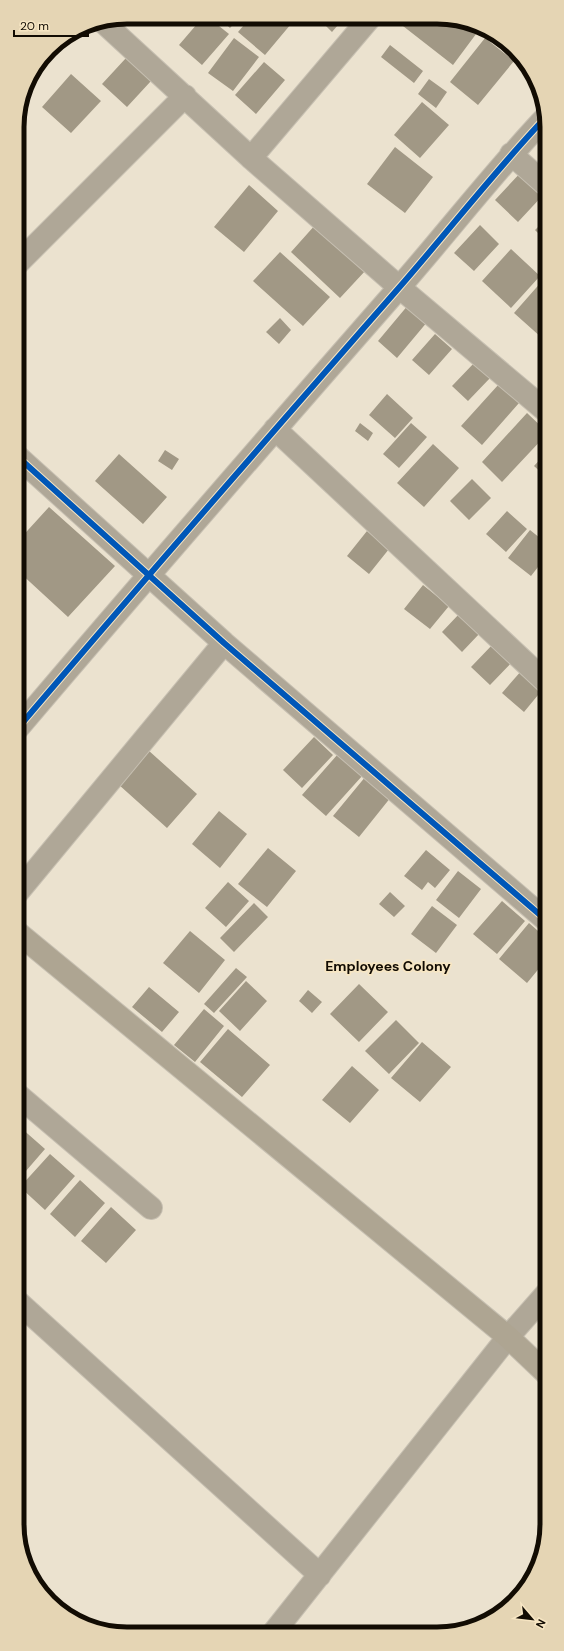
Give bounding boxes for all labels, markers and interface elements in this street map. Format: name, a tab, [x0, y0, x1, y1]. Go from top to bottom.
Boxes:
scale bar	[14, 12, 88, 38]
text: 20 m	[20, 18, 49, 34]
district label: Employees Colony	[325, 957, 451, 975]
north arrow	[512, 1599, 552, 1639]
text: N	[533, 1617, 549, 1631]

